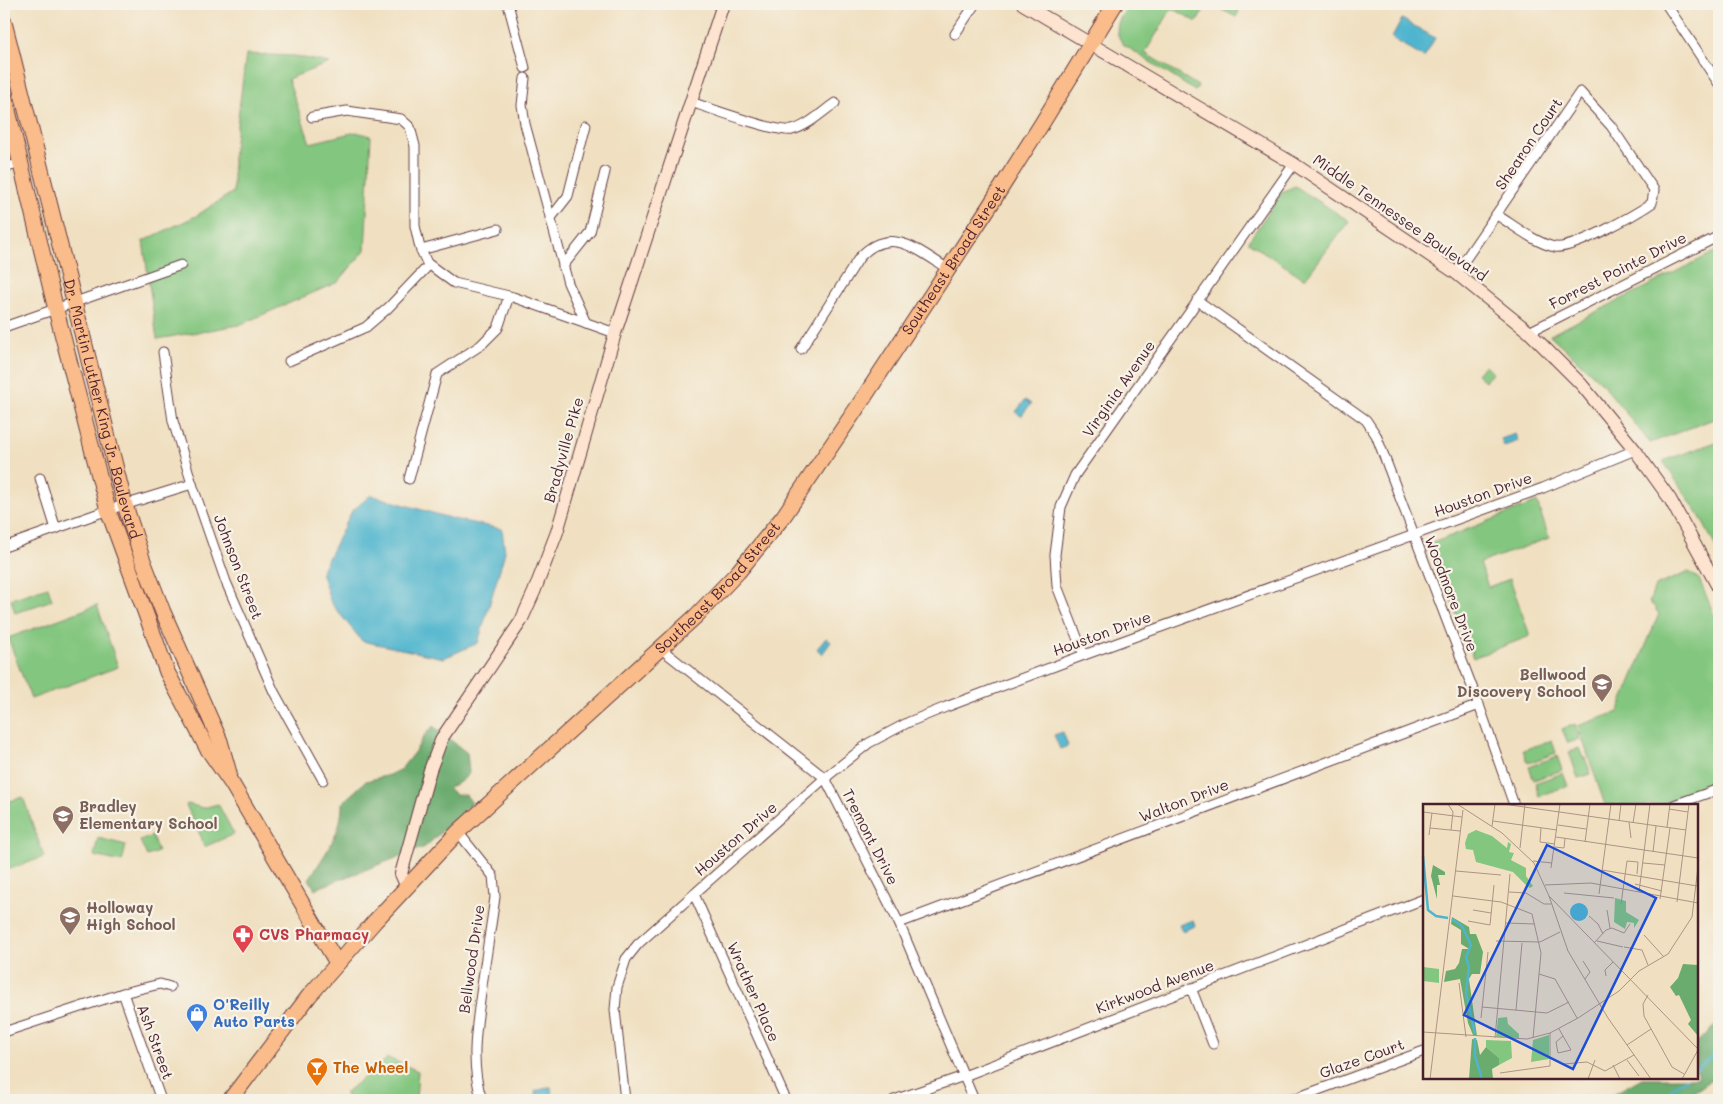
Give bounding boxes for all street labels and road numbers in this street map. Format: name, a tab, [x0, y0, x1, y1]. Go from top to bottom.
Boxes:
street label: Shearon Court	[1490, 93, 1566, 193]
street label: Middle Tennessee Boulevard	[1309, 149, 1492, 285]
street label: Southeast Broad Street	[897, 181, 1009, 338]
street label: Forrest Pointe Drive	[1545, 227, 1690, 313]
street label: Dr. Martin Luther King Jr. Boulevard	[60, 277, 146, 541]
street label: Virginia Avenue	[1077, 336, 1159, 441]
street label: Bradyville Pike	[538, 395, 588, 505]
street label: Houston Drive	[1431, 467, 1535, 521]
street label: Johnson Street	[210, 511, 268, 622]
street label: Southeast Broad Street	[650, 517, 784, 658]
street label: Woodmore Drive	[1421, 533, 1483, 654]
street label: Houston Drive	[1050, 606, 1154, 660]
street label: Walton Drive	[1136, 774, 1231, 826]
street label: Tremont Drive	[838, 785, 904, 888]
street label: Houston Drive	[690, 797, 781, 880]
street label: Bellwood Drive	[453, 903, 489, 1014]
street label: Wrather Place	[723, 939, 785, 1045]
street label: Kirkwood Avenue	[1093, 954, 1217, 1018]
street label: Ash Street	[133, 1001, 179, 1082]
street label: Glaze Court	[1317, 1034, 1407, 1083]

